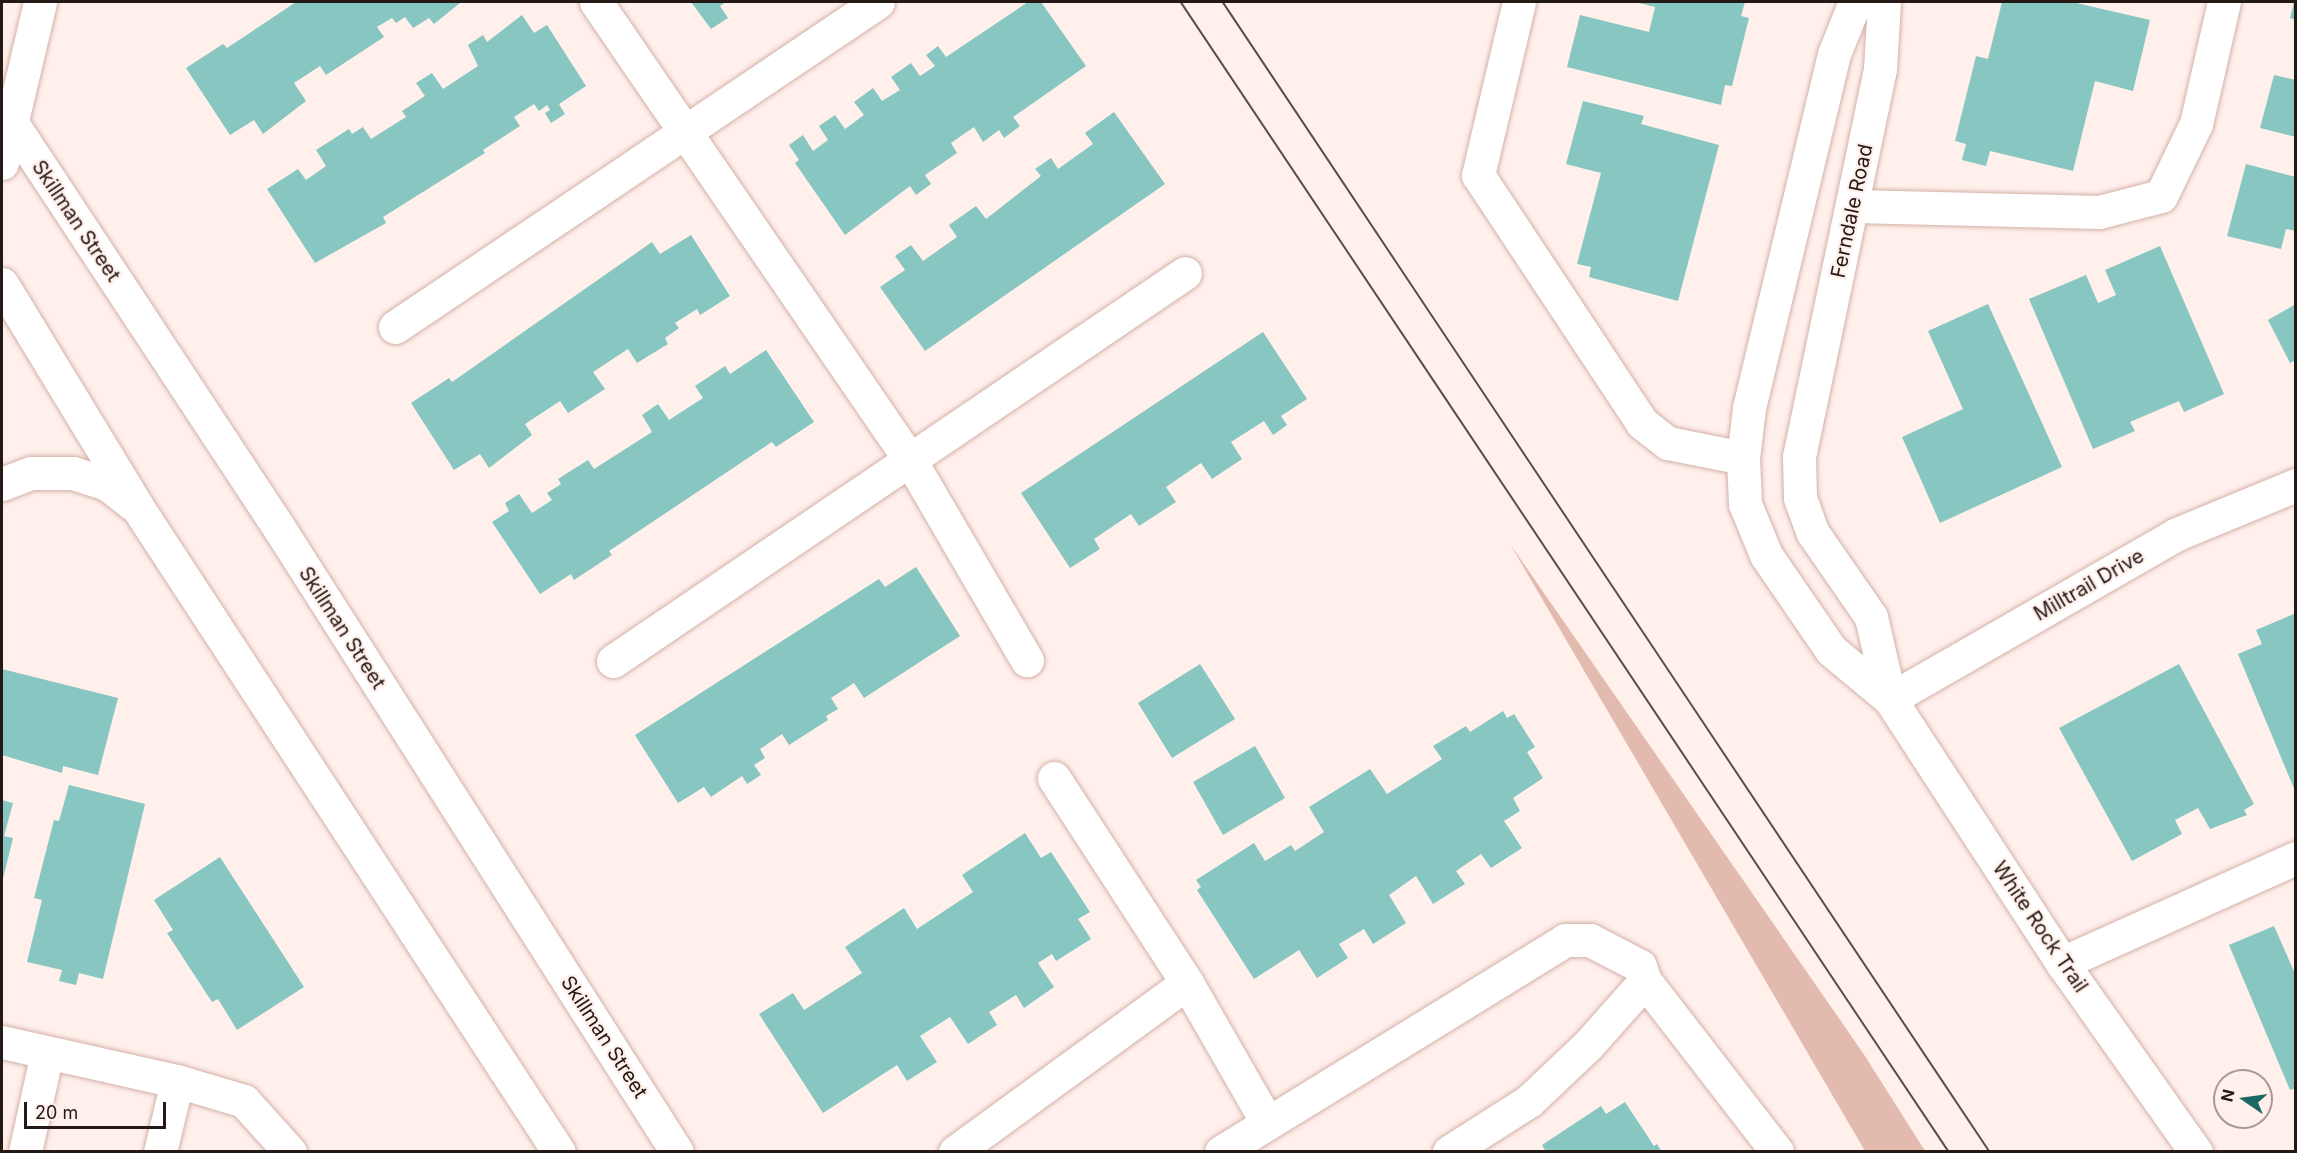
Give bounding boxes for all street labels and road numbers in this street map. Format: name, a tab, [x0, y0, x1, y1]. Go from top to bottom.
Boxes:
street label: Ferndale Road	[1826, 142, 1878, 280]
street label: Skillman Street	[27, 156, 125, 286]
street label: Milltrail Drive	[2030, 544, 2148, 626]
street label: Skillman Street	[294, 562, 390, 694]
street label: White Rock Trail	[1987, 857, 2093, 997]
street label: Skillman Street	[556, 971, 652, 1103]

